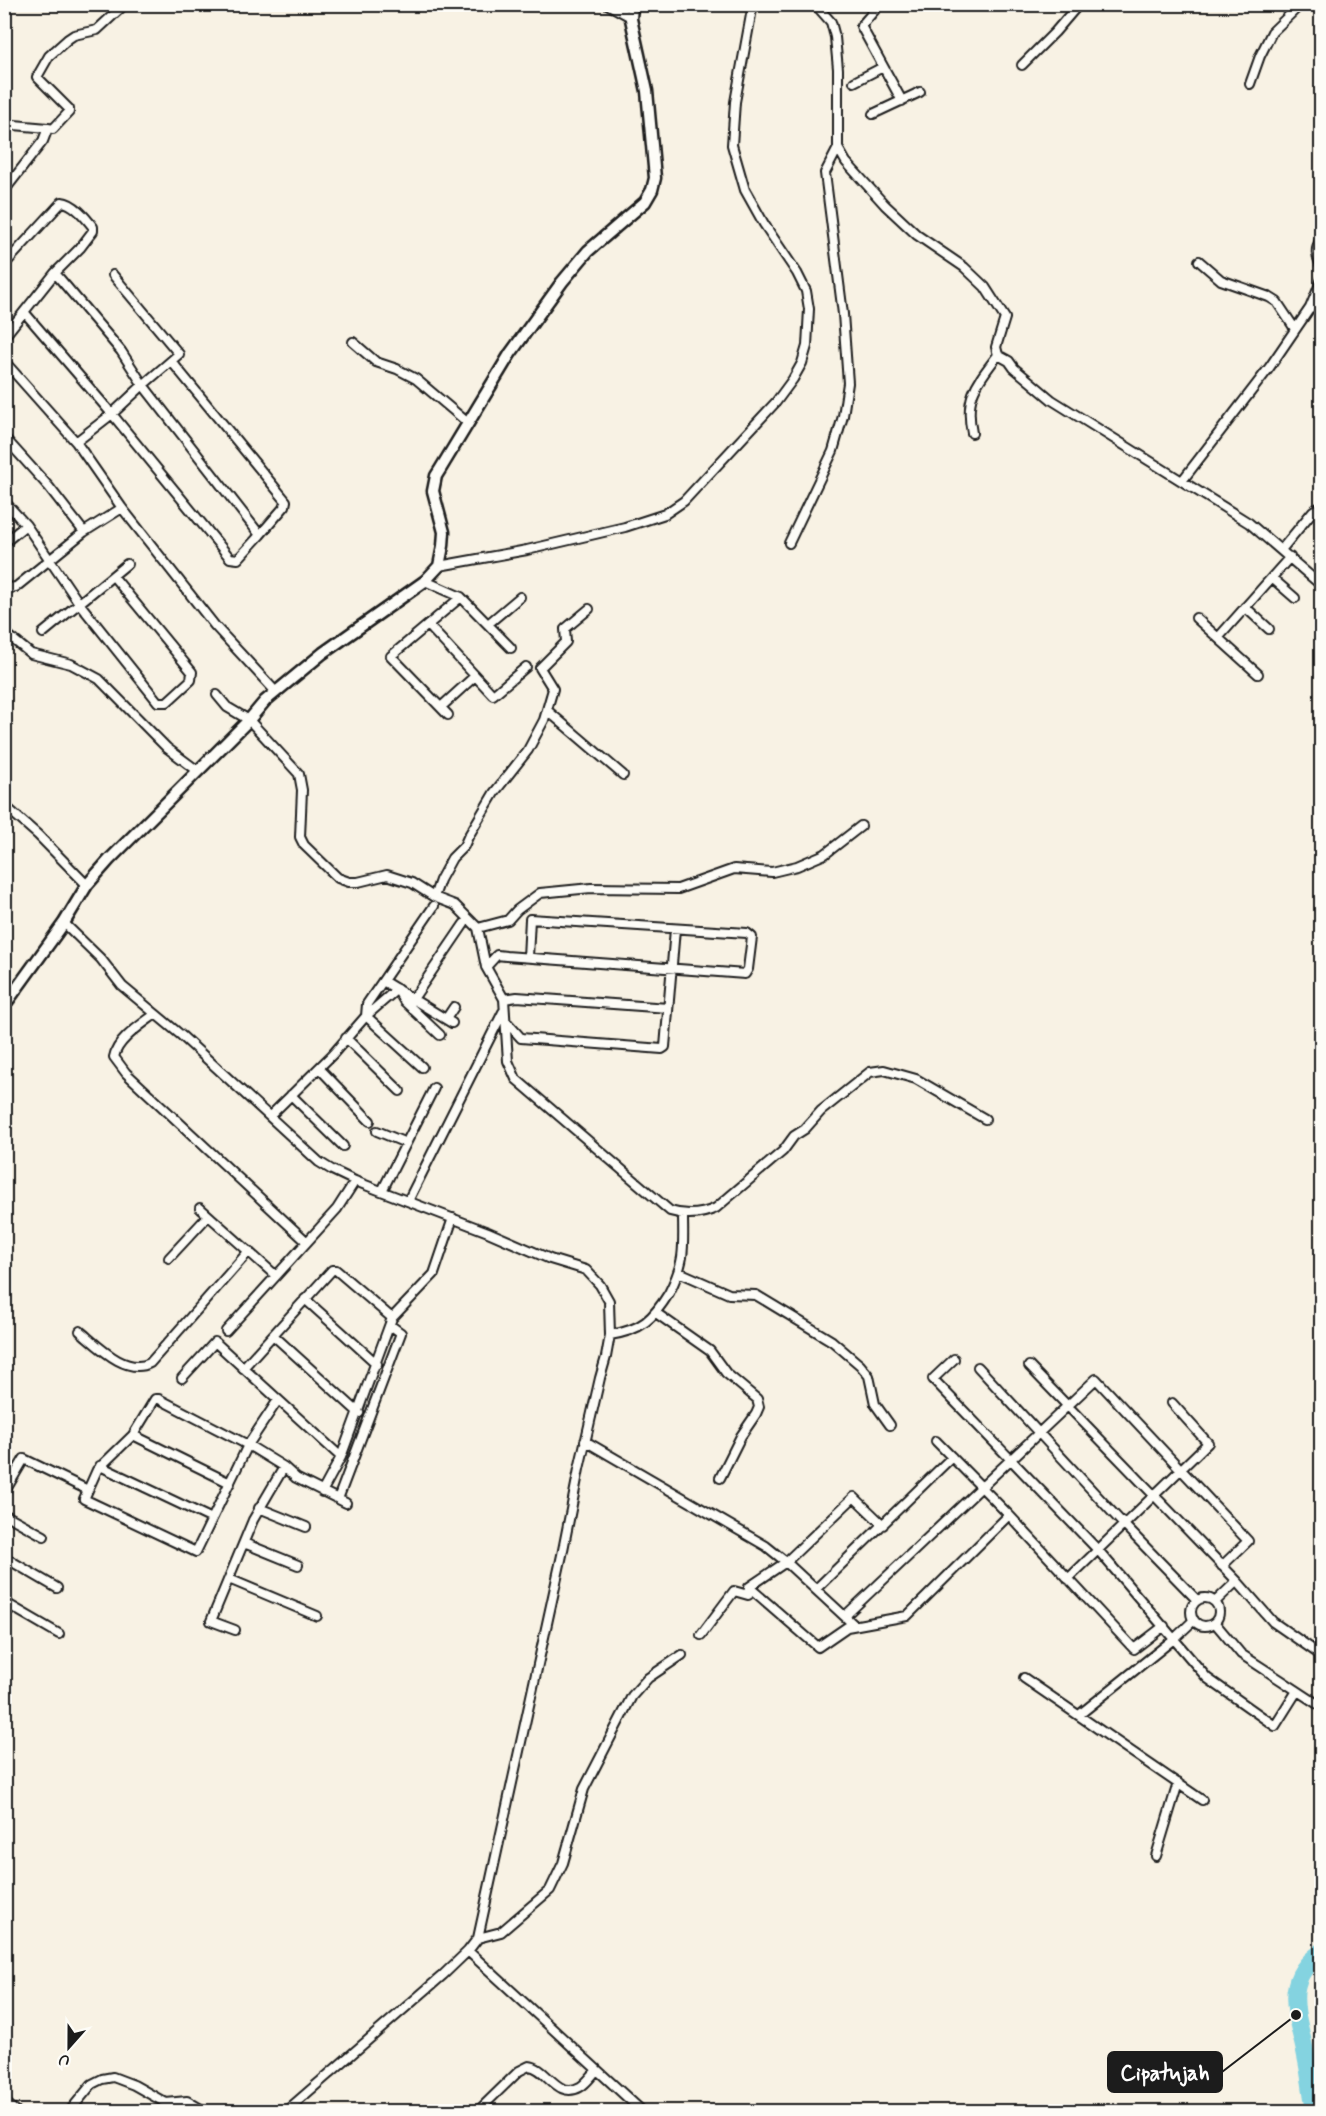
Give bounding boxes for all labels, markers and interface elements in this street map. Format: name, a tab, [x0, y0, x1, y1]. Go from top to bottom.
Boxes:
north arrow	[39, 2017, 99, 2077]
text: U	[56, 2048, 73, 2071]
callout: Cipatujah	[1108, 2052, 1222, 2092]
text: Cipatujah	[1120, 2060, 1210, 2088]

